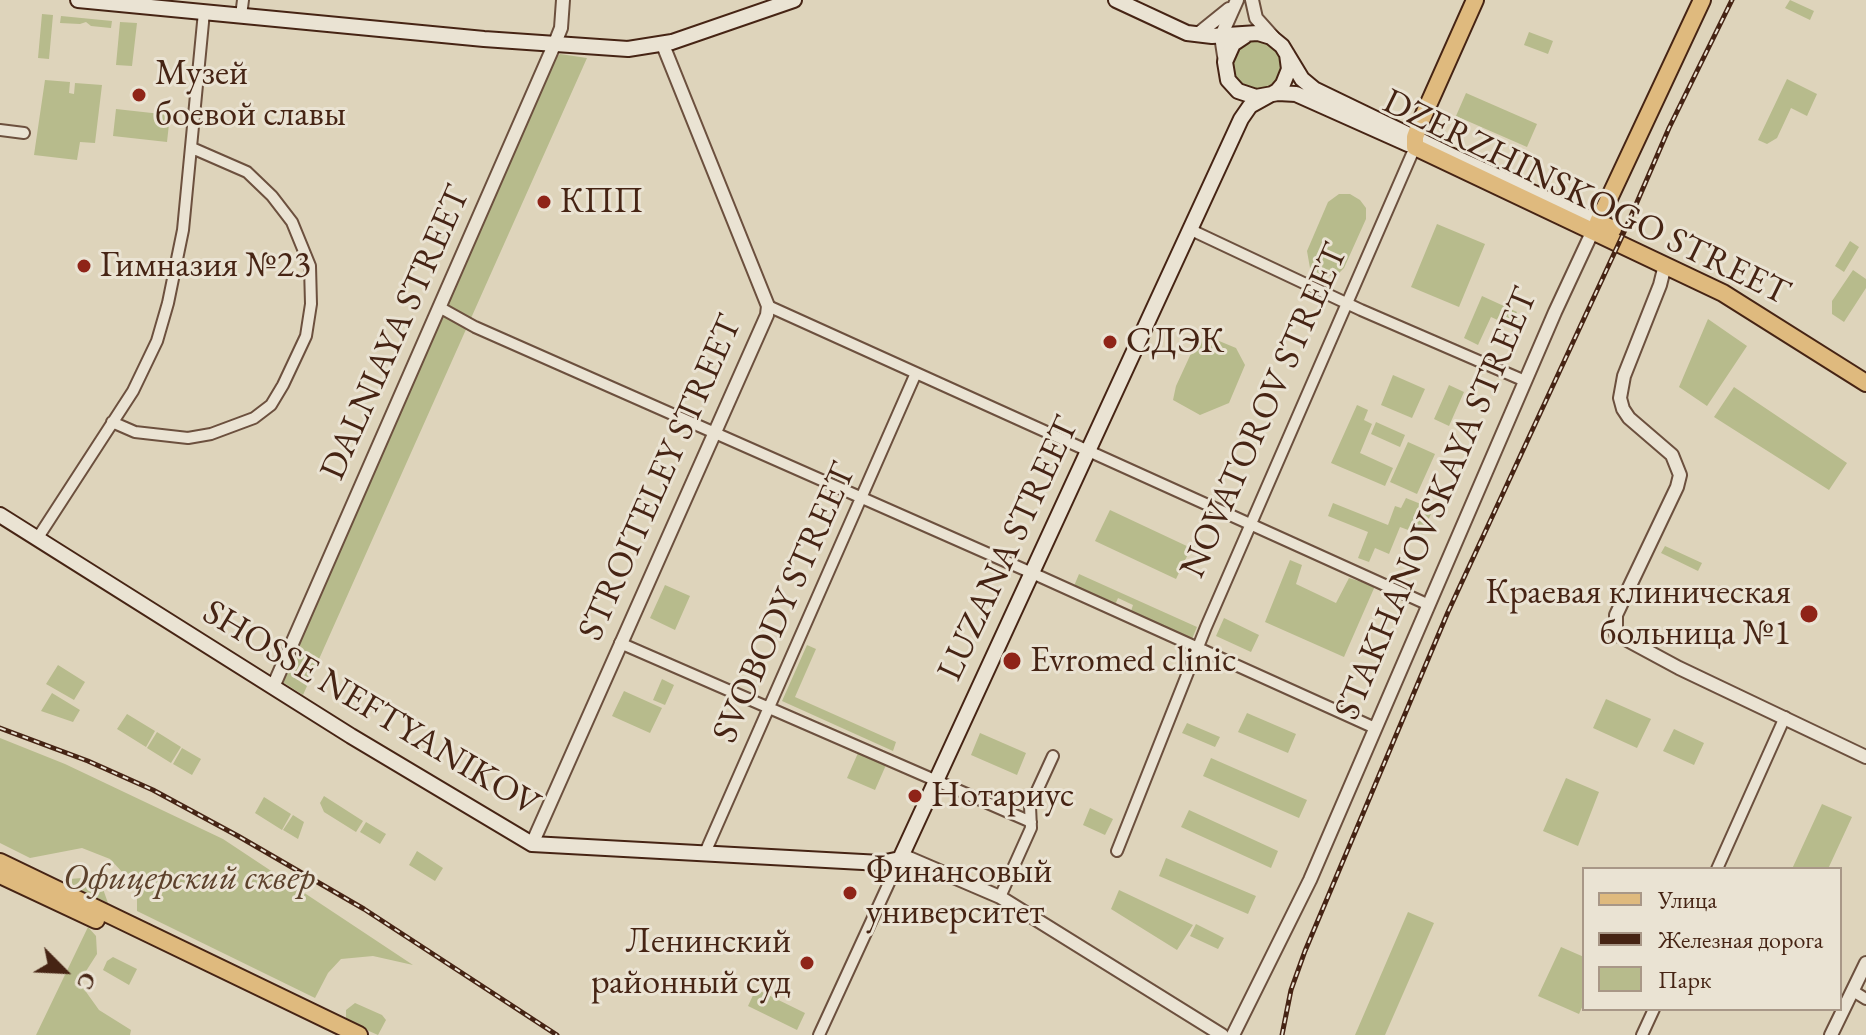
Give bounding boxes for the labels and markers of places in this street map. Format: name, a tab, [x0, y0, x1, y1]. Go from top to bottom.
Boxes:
place label: Музей боевой славы	[155, 52, 346, 137]
marker: Музей боевой славы	[130, 86, 148, 104]
place label: КПП	[560, 180, 643, 224]
marker: КПП	[535, 193, 553, 211]
place label: Гимназия №23	[100, 244, 311, 288]
marker: Гимназия №23	[75, 257, 93, 275]
place label: СДЭК	[1126, 320, 1224, 364]
marker: СДЭК	[1101, 333, 1119, 351]
place label: Краевая клиническая больница №1	[1486, 571, 1791, 656]
marker: Краевая клиническая больница №1	[1798, 603, 1820, 625]
place label: Evromed clinic	[1030, 639, 1237, 683]
marker: Evromed clinic	[1001, 650, 1023, 672]
place label: Нотариус	[931, 774, 1074, 818]
marker: Нотариус	[906, 787, 924, 805]
place label: Финансовый университет	[866, 850, 1052, 935]
marker: Финансовый университет	[841, 884, 859, 902]
place label: Ленинский районный суд	[591, 920, 791, 1005]
marker: Ленинский районный суд	[798, 954, 816, 972]

